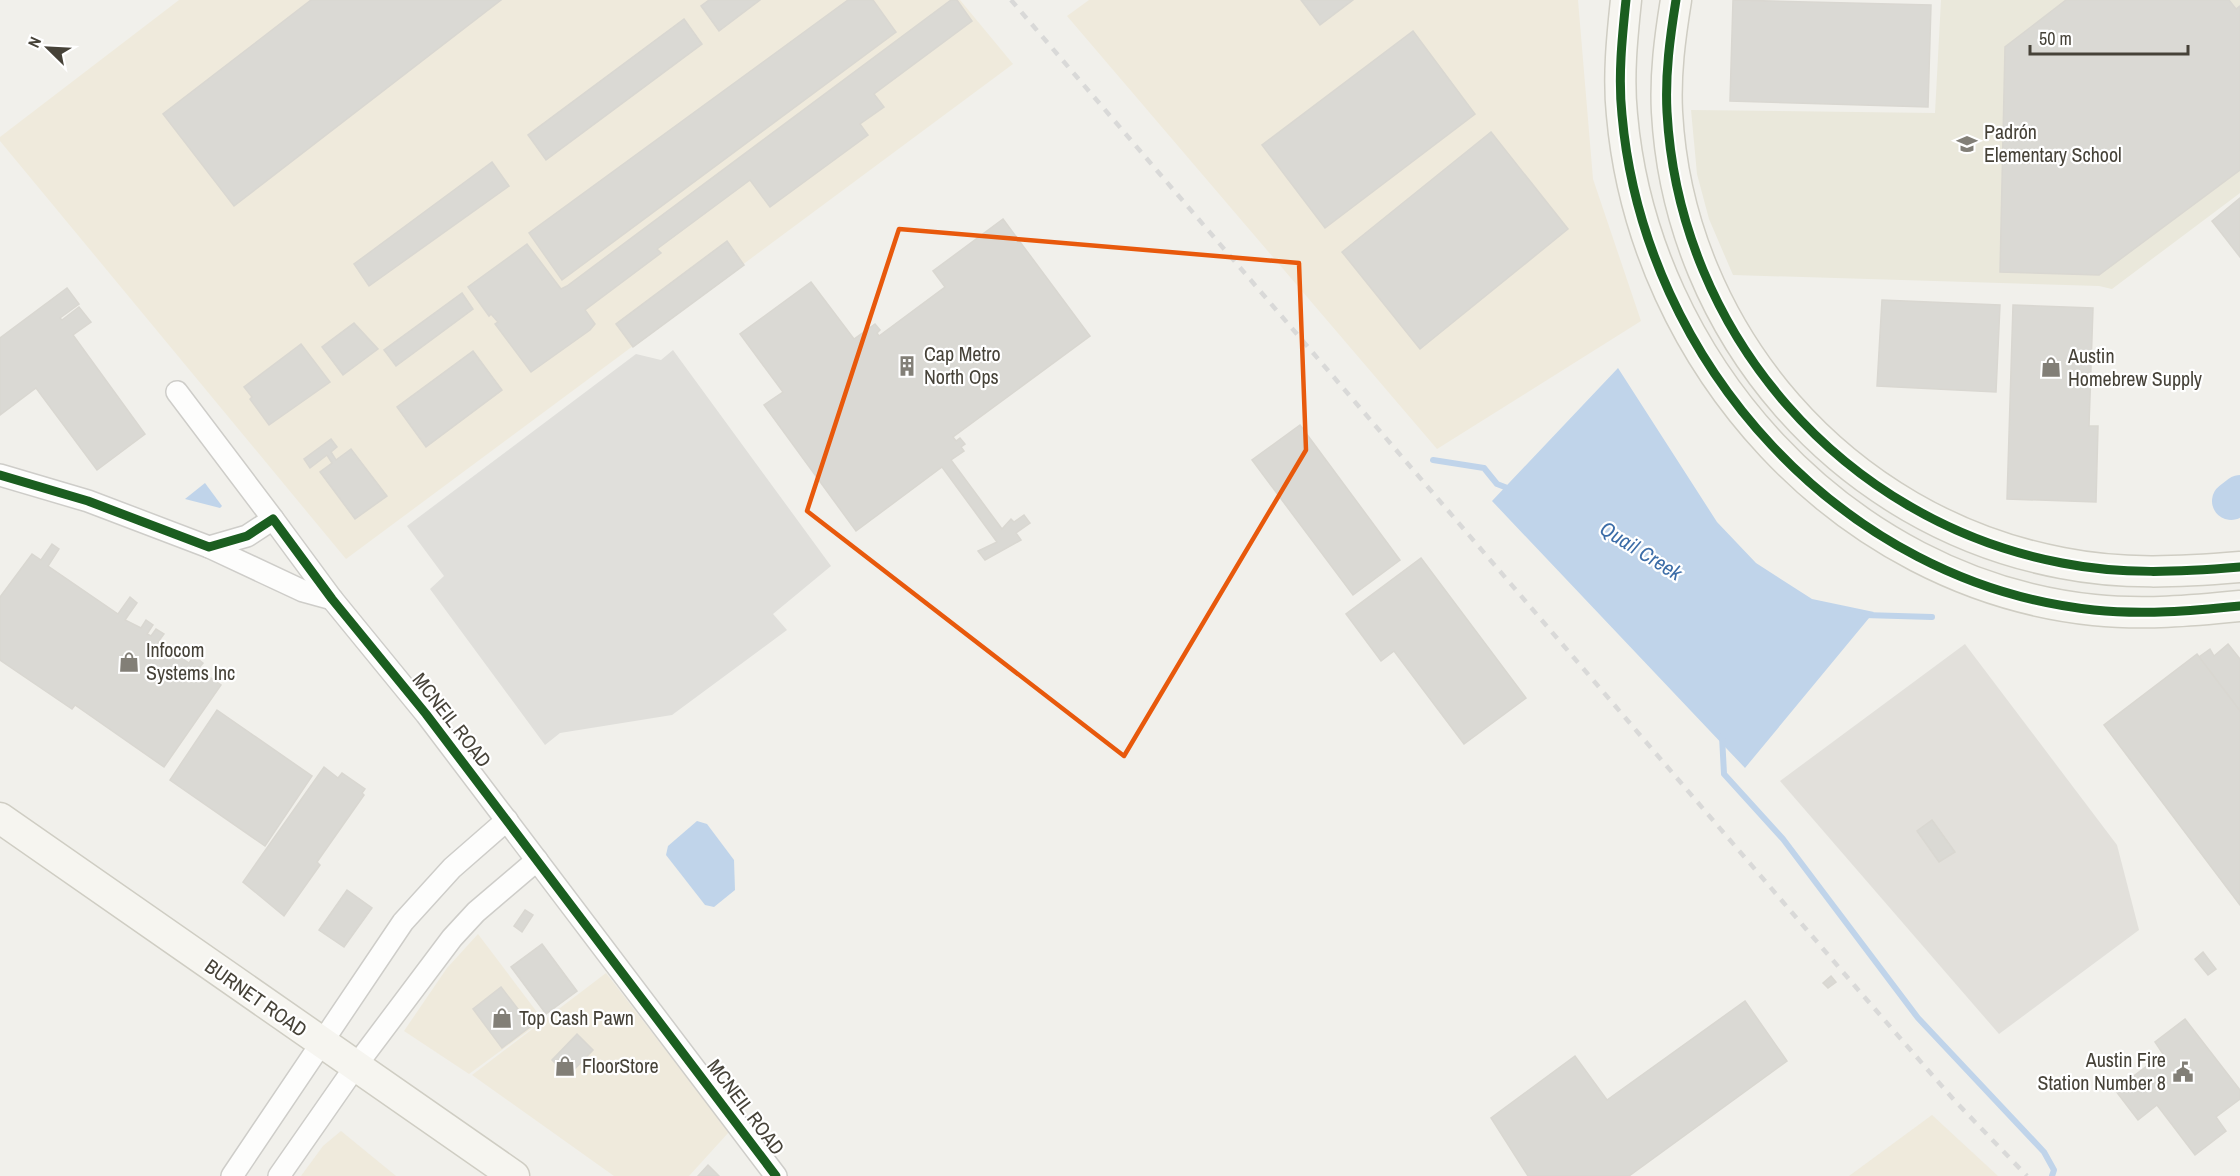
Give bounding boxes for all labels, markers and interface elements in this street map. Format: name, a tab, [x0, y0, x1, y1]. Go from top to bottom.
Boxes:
north arrow	[18, 18, 78, 78]
scale bar	[2030, 18, 2188, 56]
text: 50 m	[2039, 26, 2072, 51]
text: N	[22, 33, 46, 51]
place label: Padrón Elementary School	[1984, 118, 2122, 168]
school or university icon: Padrón Elementary School	[1955, 132, 1979, 156]
place label: Cap Metro North Ops	[924, 340, 1001, 390]
place label: Austin Homebrew Supply	[2067, 342, 2203, 392]
building icon: Cap Metro North Ops	[895, 354, 919, 378]
shop icon: Austin Homebrew Supply	[2039, 355, 2063, 379]
water label: Quail Creek	[1595, 514, 1689, 588]
place label: Infocom Systems Inc	[146, 636, 235, 686]
shop icon: Infocom Systems Inc	[117, 650, 141, 674]
street label: MCNEIL ROAD	[407, 667, 498, 773]
street label: BURNET ROAD	[200, 952, 313, 1043]
place label: Top Cash Pawn	[519, 1004, 634, 1031]
shop icon: Top Cash Pawn	[490, 1006, 514, 1030]
place label: Austin Fire Station Number 8	[2037, 1046, 2166, 1096]
place label: FloorStore	[582, 1052, 659, 1079]
street label: MCNEIL ROAD	[702, 1053, 791, 1160]
shop icon: FloorStore	[553, 1054, 577, 1078]
public building icon: Austin Fire Station Number 8	[2171, 1060, 2195, 1084]

